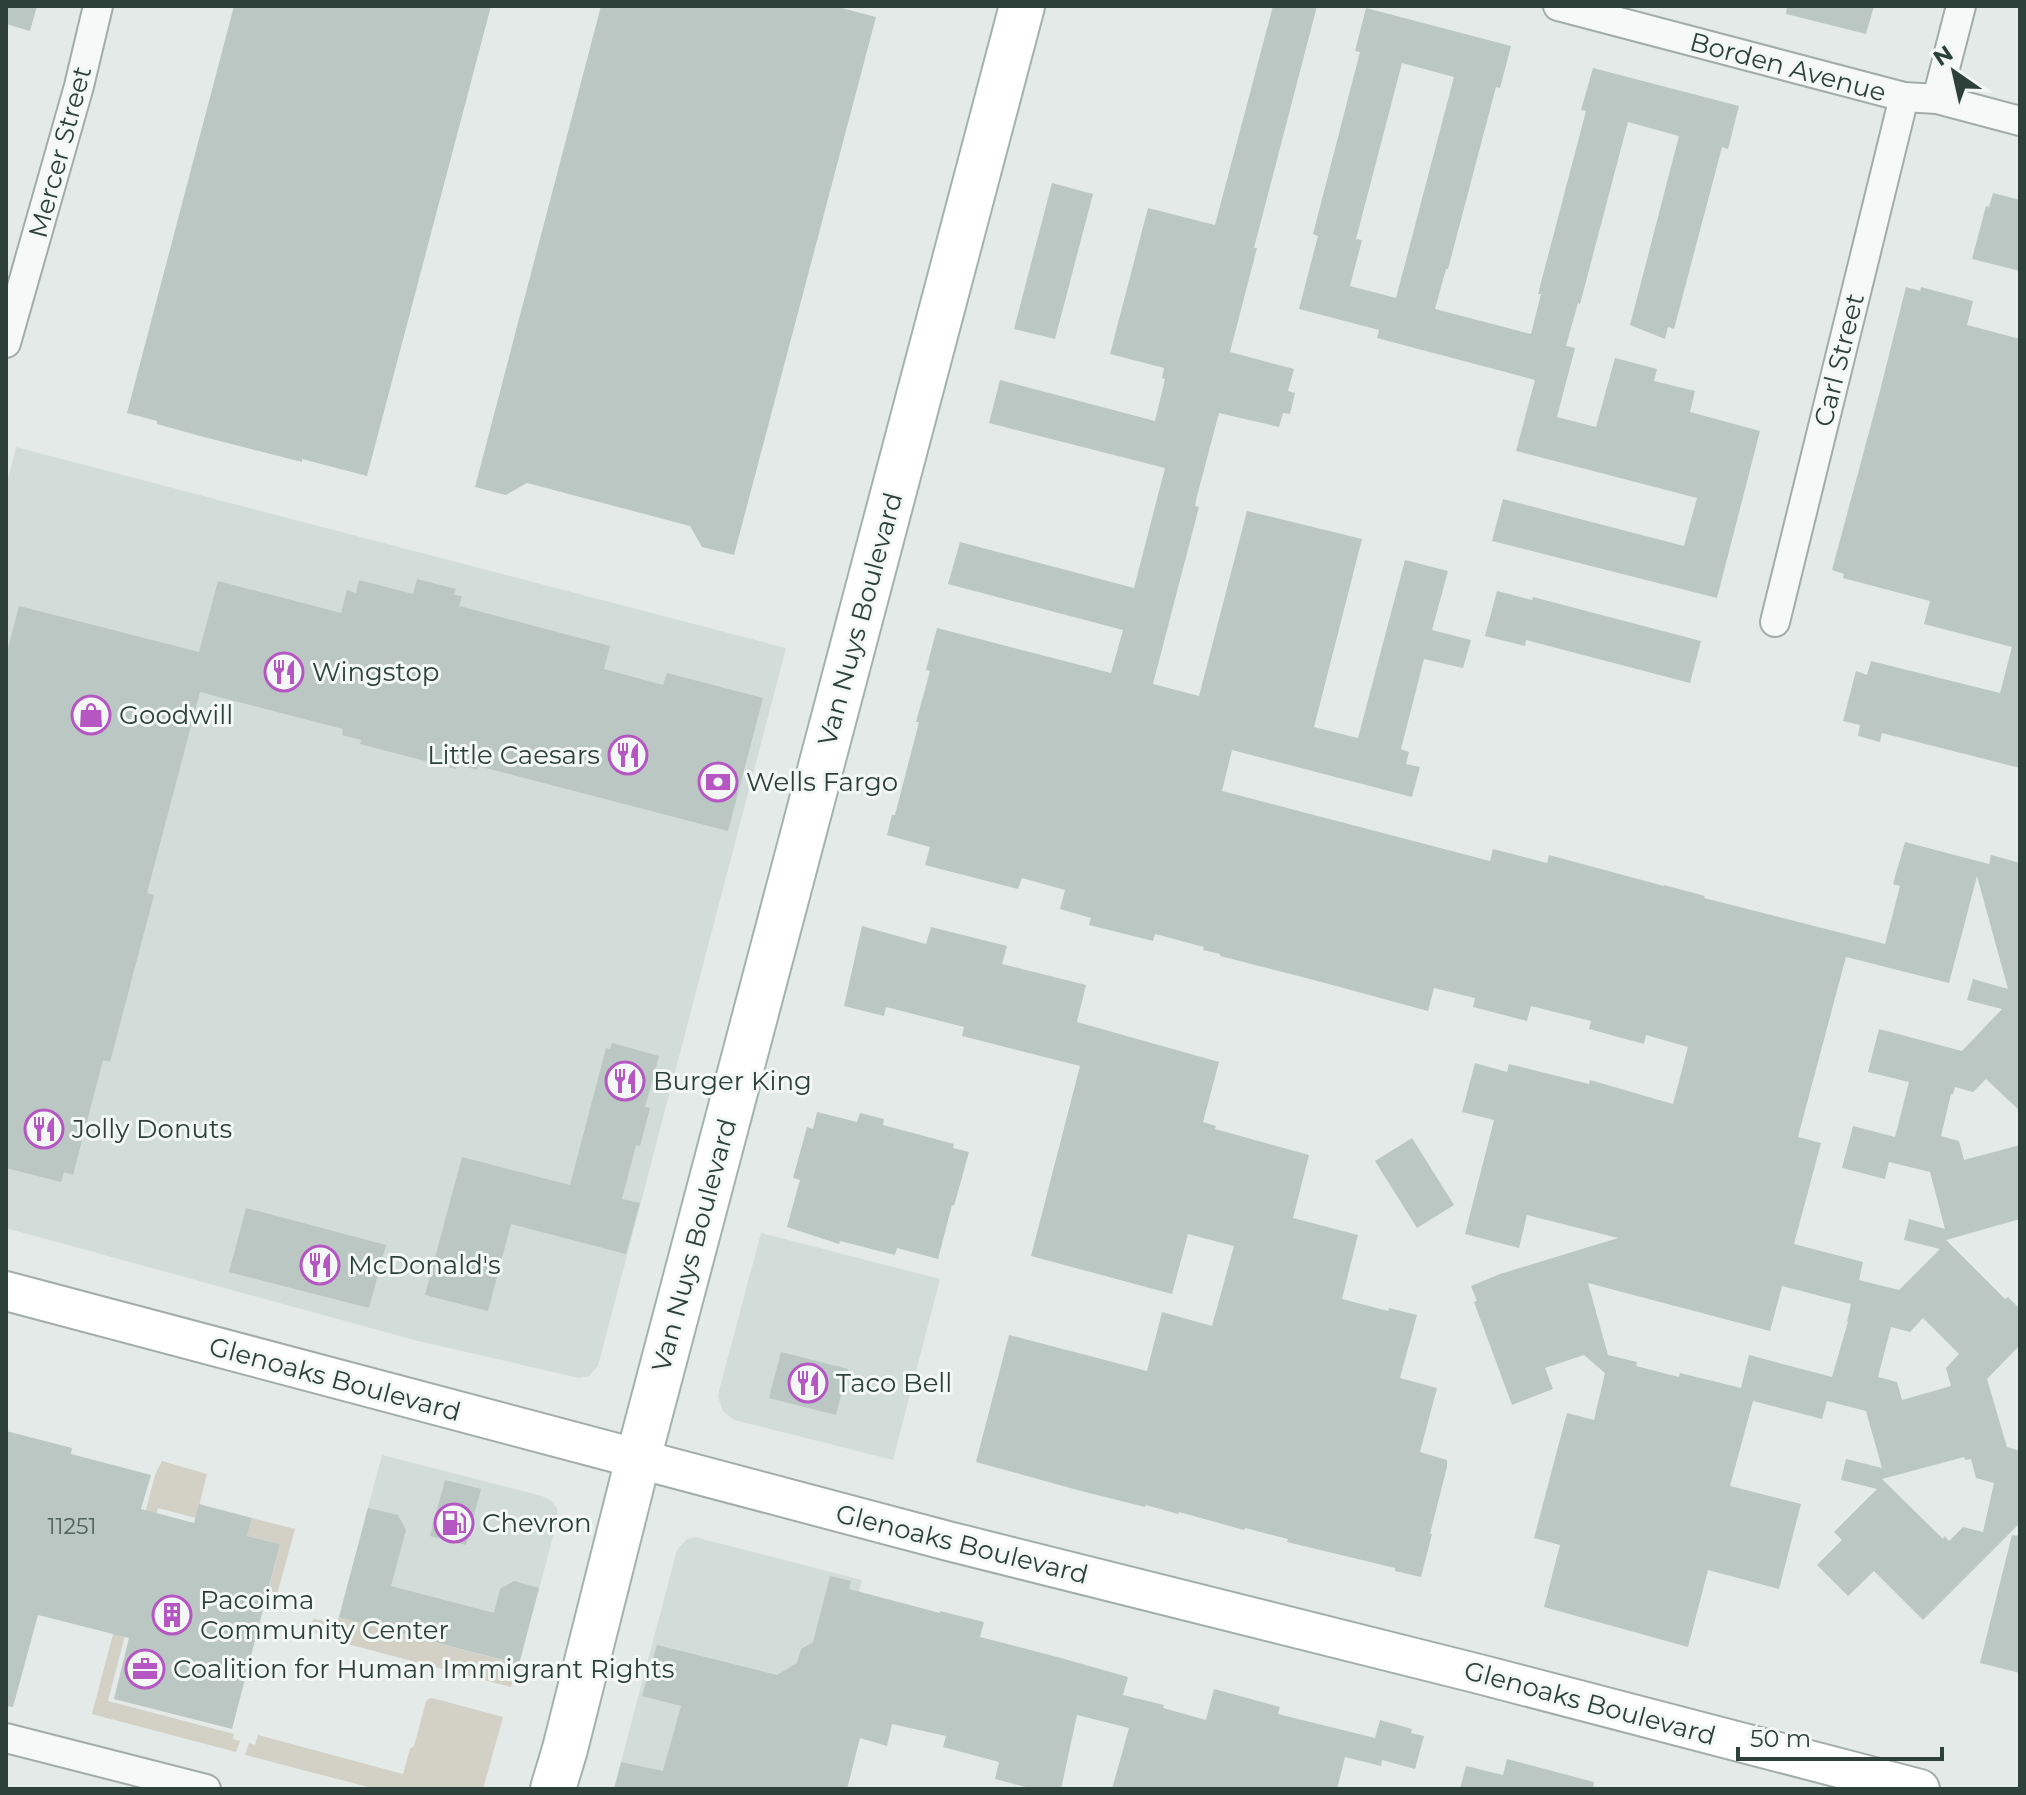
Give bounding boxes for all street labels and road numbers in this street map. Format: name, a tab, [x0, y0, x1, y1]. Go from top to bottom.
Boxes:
street label: Borden Avenue	[1686, 25, 1890, 109]
street label: Mercer Street	[22, 63, 98, 241]
street label: Carl Street	[1807, 290, 1871, 430]
street label: Van Nuys Boulevard	[811, 489, 909, 749]
street label: Van Nuys Boulevard	[645, 1115, 743, 1375]
street label: Glenoaks Boulevard	[206, 1330, 464, 1428]
street label: Glenoaks Boulevard	[832, 1497, 1092, 1591]
street label: Glenoaks Boulevard	[1461, 1654, 1719, 1752]

